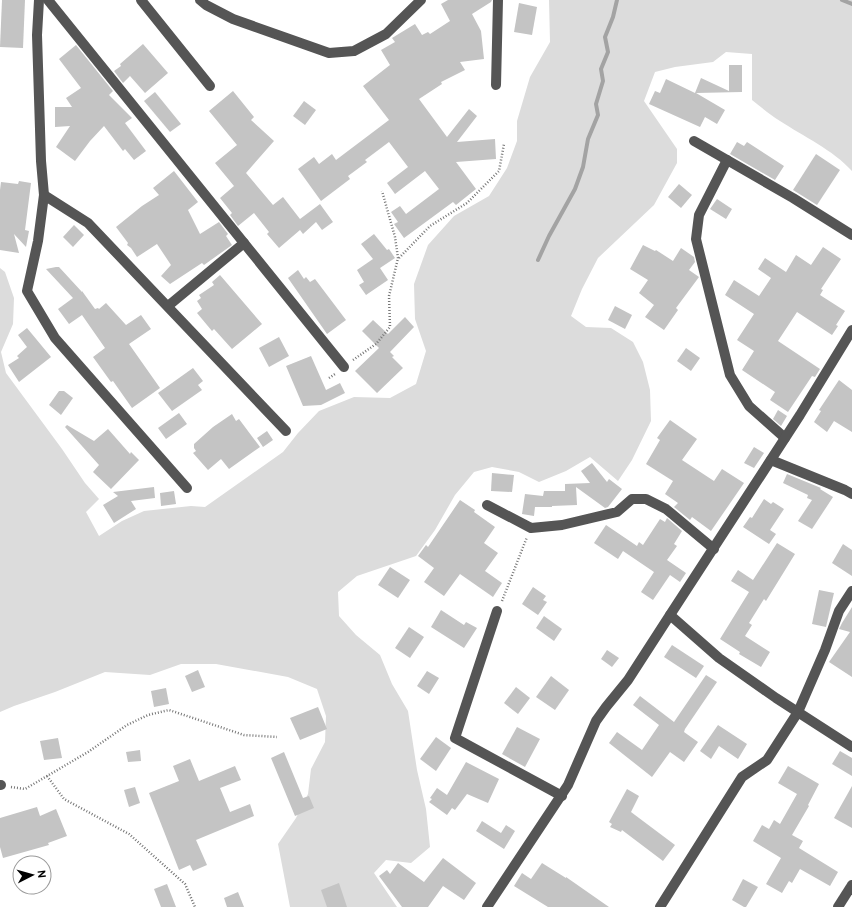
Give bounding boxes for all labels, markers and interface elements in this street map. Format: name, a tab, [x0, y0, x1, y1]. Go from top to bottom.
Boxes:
north arrow	[12, 855, 52, 895]
text: N	[34, 869, 48, 879]

